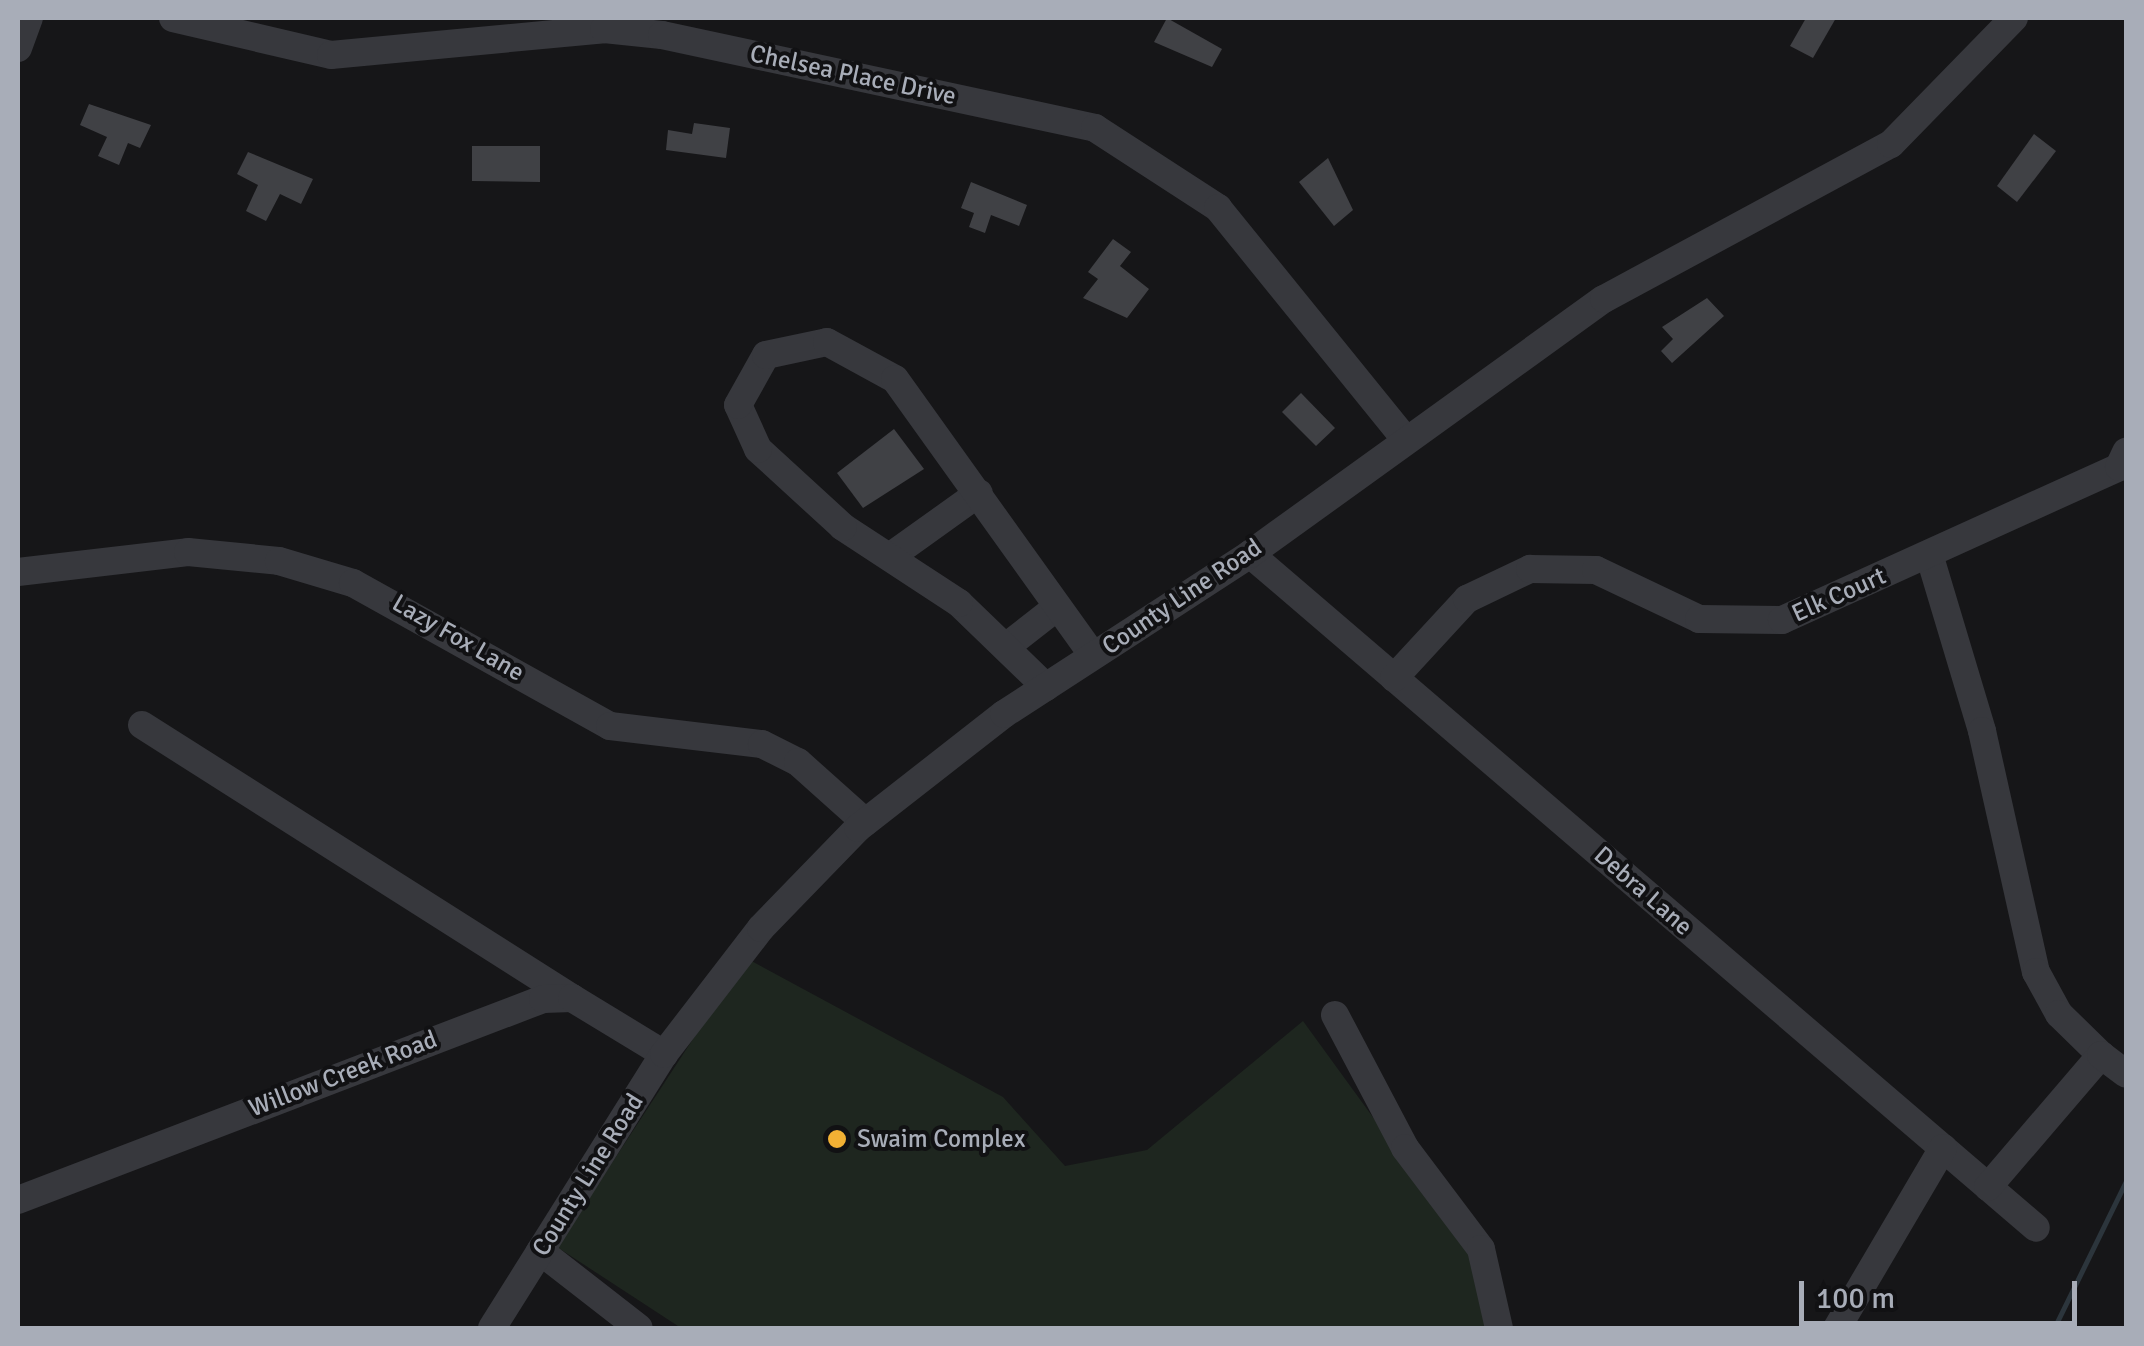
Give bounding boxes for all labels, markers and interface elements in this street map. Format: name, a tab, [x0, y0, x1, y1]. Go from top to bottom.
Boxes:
street label: Chelsea Place Drive	[747, 39, 959, 111]
street label: County Line Road	[1097, 533, 1267, 661]
street label: Elk Court	[1787, 561, 1891, 629]
street label: Lazy Fox Lane	[387, 588, 529, 688]
street label: Debra Lane	[1588, 840, 1698, 942]
street label: Willow Creek Road	[245, 1024, 441, 1124]
street label: County Line Road	[526, 1088, 650, 1262]
place label: Swaim Complex	[857, 1124, 1025, 1154]
marker: Swaim Complex	[826, 1128, 848, 1150]
scale bar	[1804, 1261, 2082, 1323]
text: 100 m	[1816, 1280, 1895, 1317]

